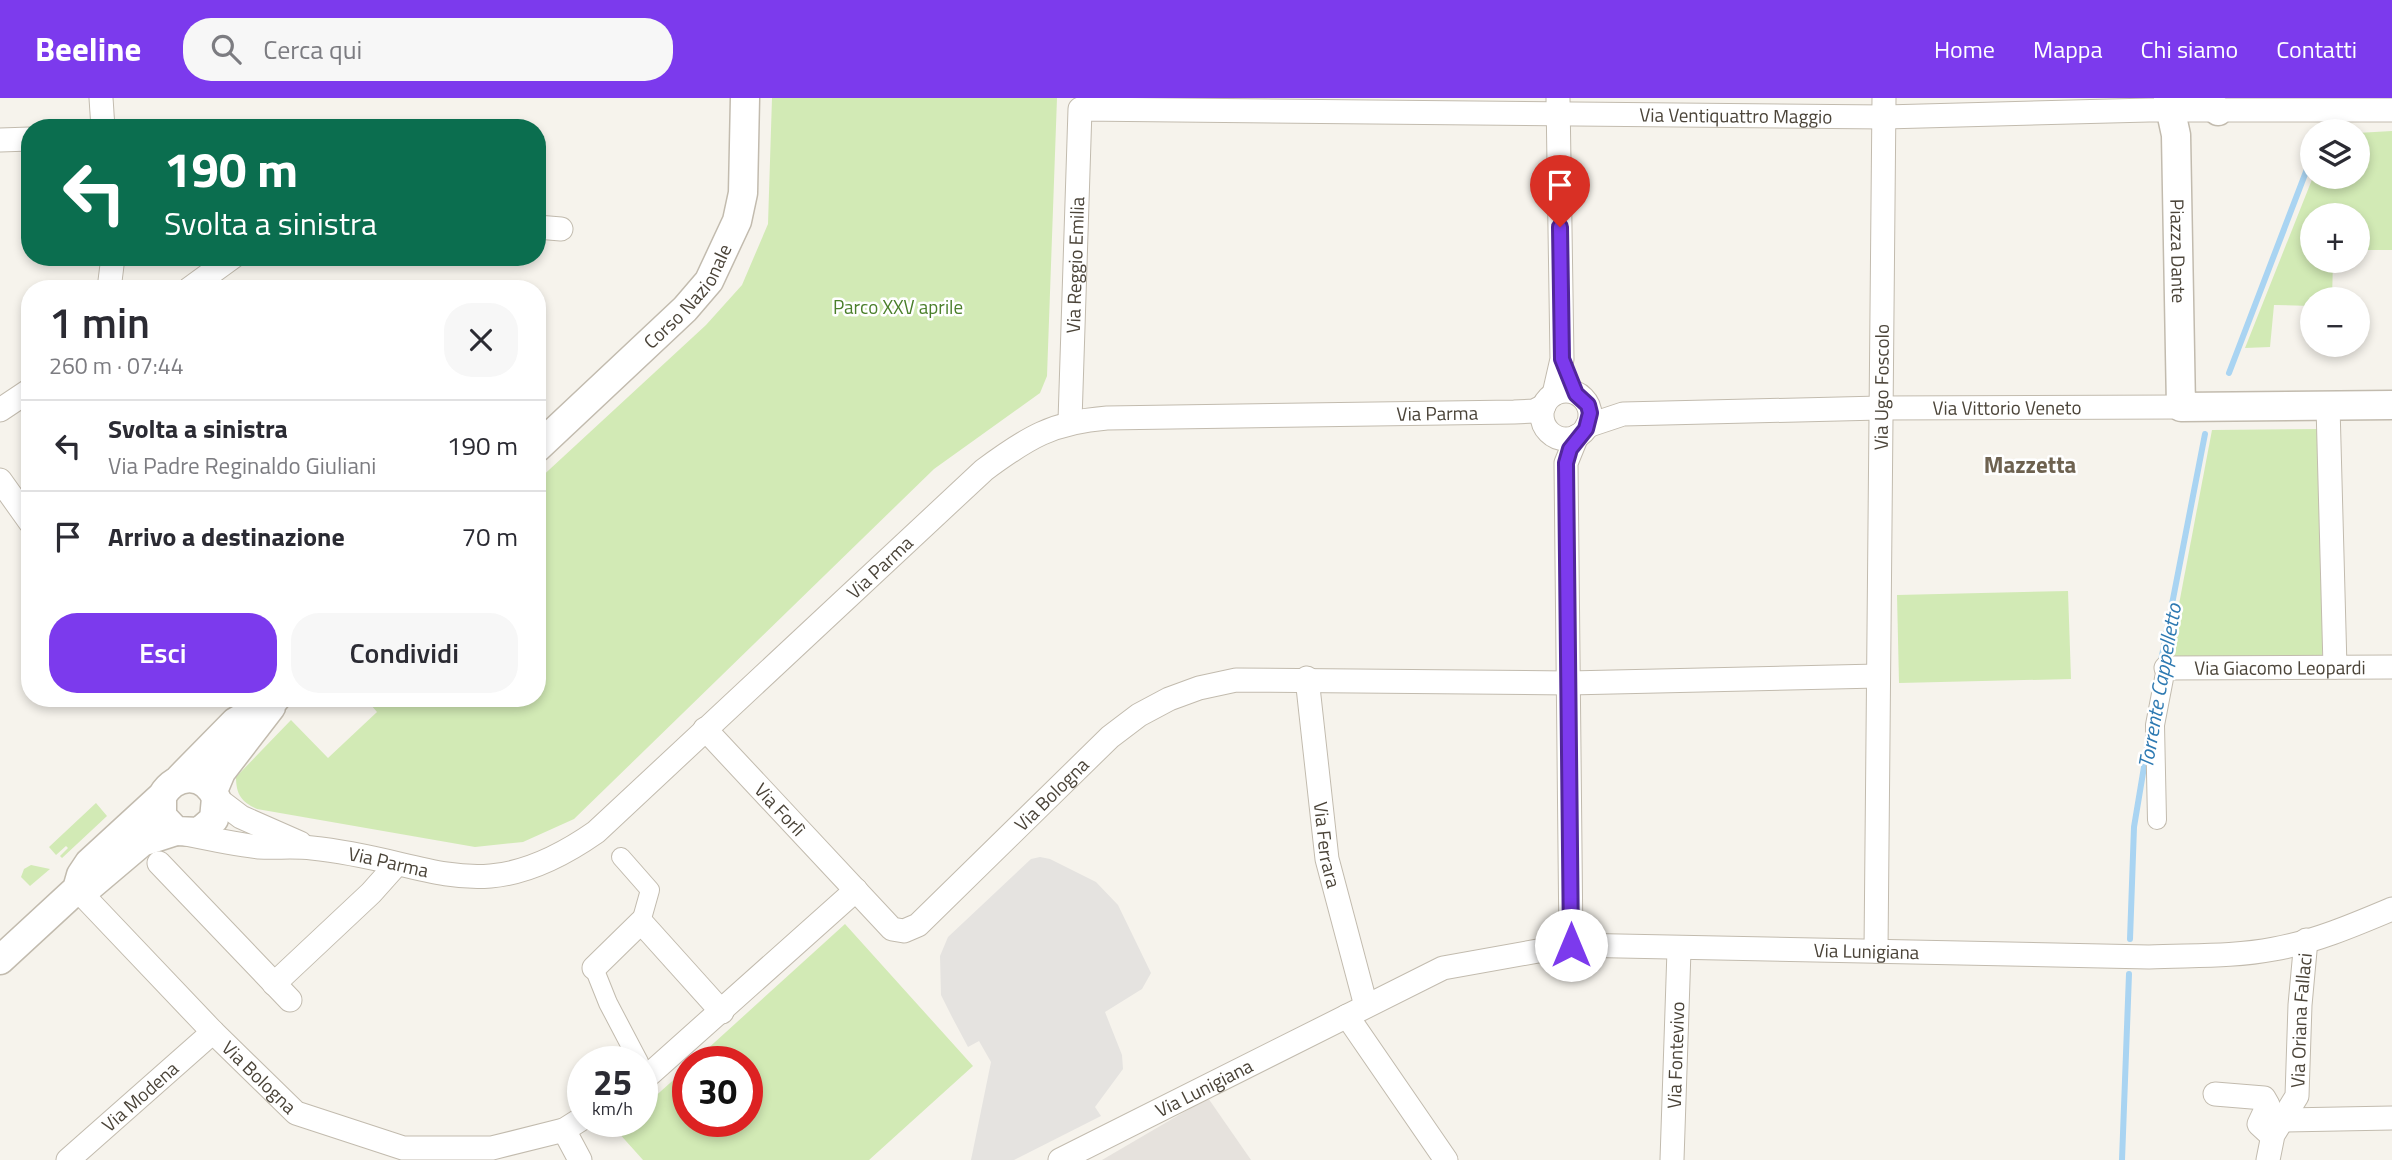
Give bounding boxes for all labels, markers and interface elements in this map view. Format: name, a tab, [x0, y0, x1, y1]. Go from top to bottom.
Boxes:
search box	[183, 18, 673, 81]
text: Beeline	[35, 24, 141, 74]
icon: search	[207, 30, 245, 68]
text: Cerca qui	[263, 30, 362, 69]
text: Home	[1934, 31, 1995, 67]
text: Mappa	[2033, 31, 2102, 67]
text: Chi siamo	[2140, 31, 2238, 67]
text: Contatti	[2276, 31, 2357, 67]
street label: Via Ventiquattro Maggio	[1639, 100, 1832, 130]
map controls	[2300, 119, 2370, 357]
button: layers	[2300, 119, 2370, 189]
text: 190 m	[164, 131, 298, 206]
icon: left	[49, 147, 140, 238]
pin	[1530, 155, 1590, 227]
icon: arrive	[1541, 166, 1579, 204]
street label: Via Reggio Emilia	[1058, 196, 1091, 334]
text: Svolta a sinistra	[164, 199, 377, 247]
street label: Piazza Dante	[2163, 199, 2194, 303]
button: +	[2300, 203, 2370, 273]
street label: Corso Nazionale	[636, 239, 738, 355]
button: −	[2300, 287, 2370, 357]
text: 1 min	[49, 290, 150, 354]
park label: Parco XXV aprile	[833, 292, 963, 321]
button: close	[444, 303, 518, 377]
street label: Via Ugo Foscolo	[1866, 324, 1896, 450]
text: 260 m · 07:44	[49, 348, 184, 383]
street label: Via Vittorio Veneto	[1932, 392, 2082, 422]
street label: Via Parma	[1396, 398, 1479, 428]
text: Svolta a sinistra	[108, 409, 288, 448]
text: 190 m	[447, 426, 518, 465]
icon: left	[49, 427, 87, 465]
district label: Mazzetta	[1984, 447, 2076, 482]
text: Via Padre Reginaldo Giuliani	[108, 448, 376, 483]
text: Arrivo a destinazione	[108, 517, 345, 556]
text: 70 m	[461, 517, 518, 556]
icon: arrive	[49, 518, 87, 556]
street label: Via Parma	[840, 528, 919, 605]
water label: Torrente Cappelletto	[2129, 600, 2189, 771]
button: Esci	[49, 613, 277, 693]
button: Condividi	[291, 613, 518, 693]
street label: Via Giacomo Leopardi	[2194, 652, 2366, 682]
street label: Via Bologna	[1007, 750, 1095, 837]
street label: Via Forlì	[748, 776, 813, 842]
street label: Via Ferrara	[1307, 800, 1349, 891]
street label: Via Parma	[346, 838, 432, 885]
position arrow	[1534, 908, 1608, 982]
street label: Via Lunigiana	[1813, 935, 1920, 966]
street label: Via Oriana Fallaci	[2282, 951, 2319, 1088]
street label: Via Fontevivo	[1659, 1001, 1691, 1109]
street label: Via Bologna	[216, 1033, 304, 1121]
speed limit sign: 30	[672, 1046, 763, 1137]
street label: Via Lunigiana	[1150, 1051, 1258, 1124]
street label: Via Modena	[95, 1054, 185, 1138]
text: 25	[593, 1055, 632, 1109]
text: km/h	[592, 1095, 633, 1122]

